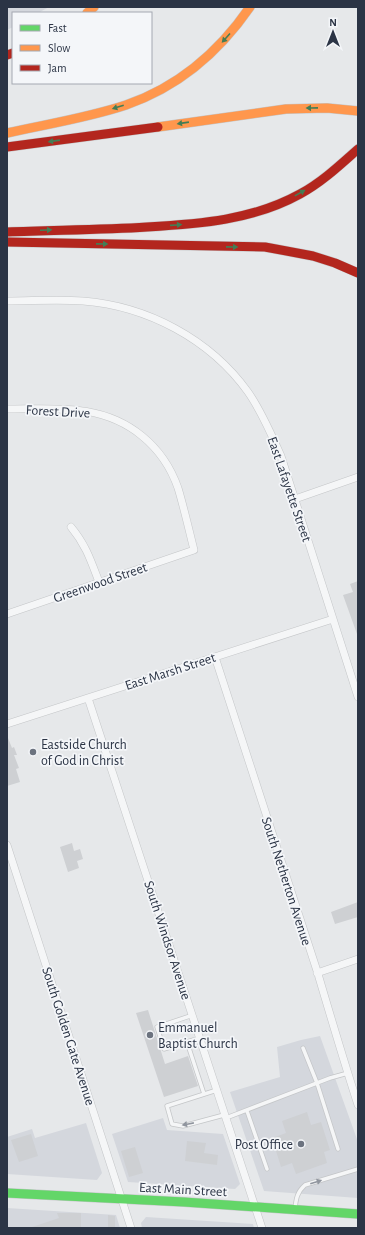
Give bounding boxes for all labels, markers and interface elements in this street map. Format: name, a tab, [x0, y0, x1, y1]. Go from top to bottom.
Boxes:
legend	[12, 12, 152, 84]
north arrow	[313, 12, 353, 52]
text: N	[329, 17, 337, 28]
text: Fast	[48, 22, 67, 34]
one-way arrow	[222, 33, 231, 43]
text: Slow	[48, 42, 70, 54]
text: Jam	[48, 62, 67, 74]
one-way arrow	[112, 104, 124, 110]
one-way arrow	[305, 105, 318, 111]
one-way arrow	[177, 120, 189, 126]
one-way arrow	[48, 138, 60, 144]
one-way arrow	[294, 189, 306, 196]
one-way arrow	[170, 221, 182, 228]
one-way arrow	[40, 227, 52, 234]
one-way arrow	[96, 241, 109, 247]
one-way arrow	[226, 243, 238, 250]
street label: Forest Drive	[25, 403, 90, 421]
street label: East Lafayette Street	[265, 435, 314, 544]
street label: Greenwood Street	[52, 560, 149, 606]
street label: East Marsh Street	[123, 651, 218, 693]
place label: Eastside Church of God in Christ	[41, 738, 127, 768]
marker: Eastside Church of God in Christ	[28, 747, 38, 757]
street label: South Netherton Avenue	[259, 815, 313, 947]
street label: South Windsor Avenue	[141, 879, 193, 1002]
street label: South Golden Gate Avenue	[39, 965, 97, 1107]
place label: Emmanuel Baptist Church	[158, 1021, 238, 1051]
marker: Emmanuel Baptist Church	[145, 1030, 155, 1040]
one-way arrow	[181, 1121, 194, 1127]
place label: Post Office	[235, 1138, 293, 1152]
marker: Post Office	[296, 1139, 306, 1149]
one-way arrow	[310, 1179, 322, 1185]
street label: East Main Street	[139, 1181, 228, 1199]

